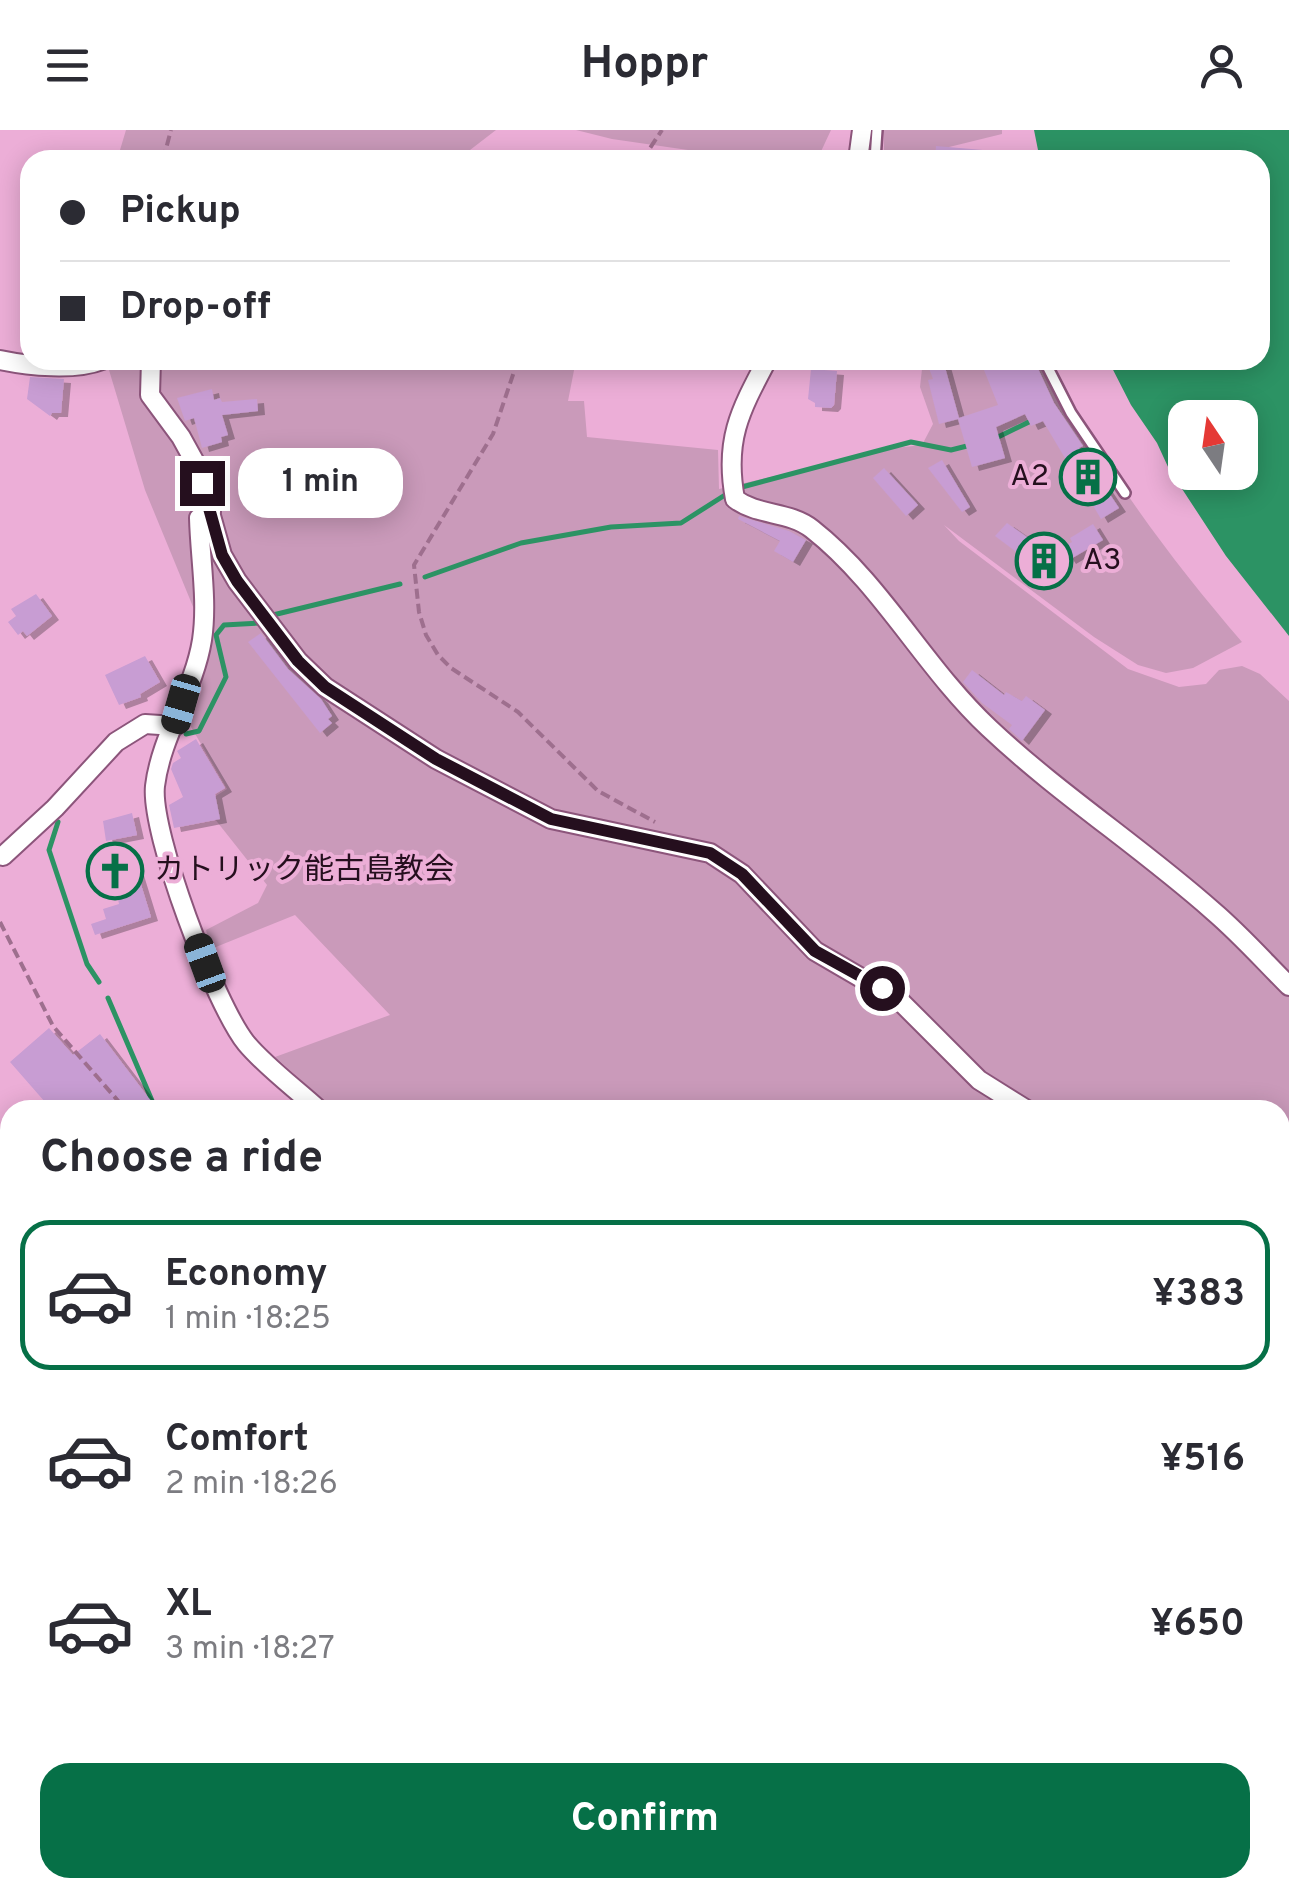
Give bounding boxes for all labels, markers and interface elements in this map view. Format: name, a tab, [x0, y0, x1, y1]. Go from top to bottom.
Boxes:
text: Hoppr	[581, 37, 708, 94]
icon: menu	[40, 38, 95, 93]
icon: person	[1194, 38, 1249, 93]
text: Pickup	[120, 188, 241, 237]
text: Drop-off	[120, 284, 271, 333]
north arrow	[1168, 400, 1258, 490]
map controls	[1168, 400, 1258, 490]
building icon: A2	[1058, 447, 1118, 507]
callout: 1 min	[237, 448, 402, 518]
place label: A2	[1010, 459, 1049, 496]
route end	[180, 461, 225, 506]
text: 1 min	[282, 463, 359, 503]
building icon: A3	[1014, 531, 1074, 591]
place label: A3	[1083, 543, 1121, 580]
car	[158, 671, 204, 737]
church icon: カトリック能古島教会	[85, 841, 145, 901]
place label: カトリック能古島教会	[154, 853, 454, 890]
car	[181, 930, 229, 996]
route start	[860, 966, 905, 1011]
text: Choose a ride	[40, 1131, 323, 1188]
icon: car	[45, 1250, 135, 1340]
text: Economy	[165, 1251, 327, 1300]
text: ¥383	[1152, 1271, 1245, 1320]
text: 1 min · 18:25	[165, 1300, 331, 1340]
icon: car	[45, 1415, 135, 1505]
text: Comfort	[165, 1416, 309, 1465]
text: ¥516	[1160, 1436, 1245, 1485]
text: 2 min · 18:26	[165, 1465, 338, 1505]
icon: car	[45, 1580, 135, 1670]
text: XL	[165, 1581, 212, 1630]
text: ¥650	[1150, 1601, 1245, 1650]
text: 3 min · 18:27	[165, 1630, 335, 1670]
button: Confirm	[40, 1763, 1250, 1878]

